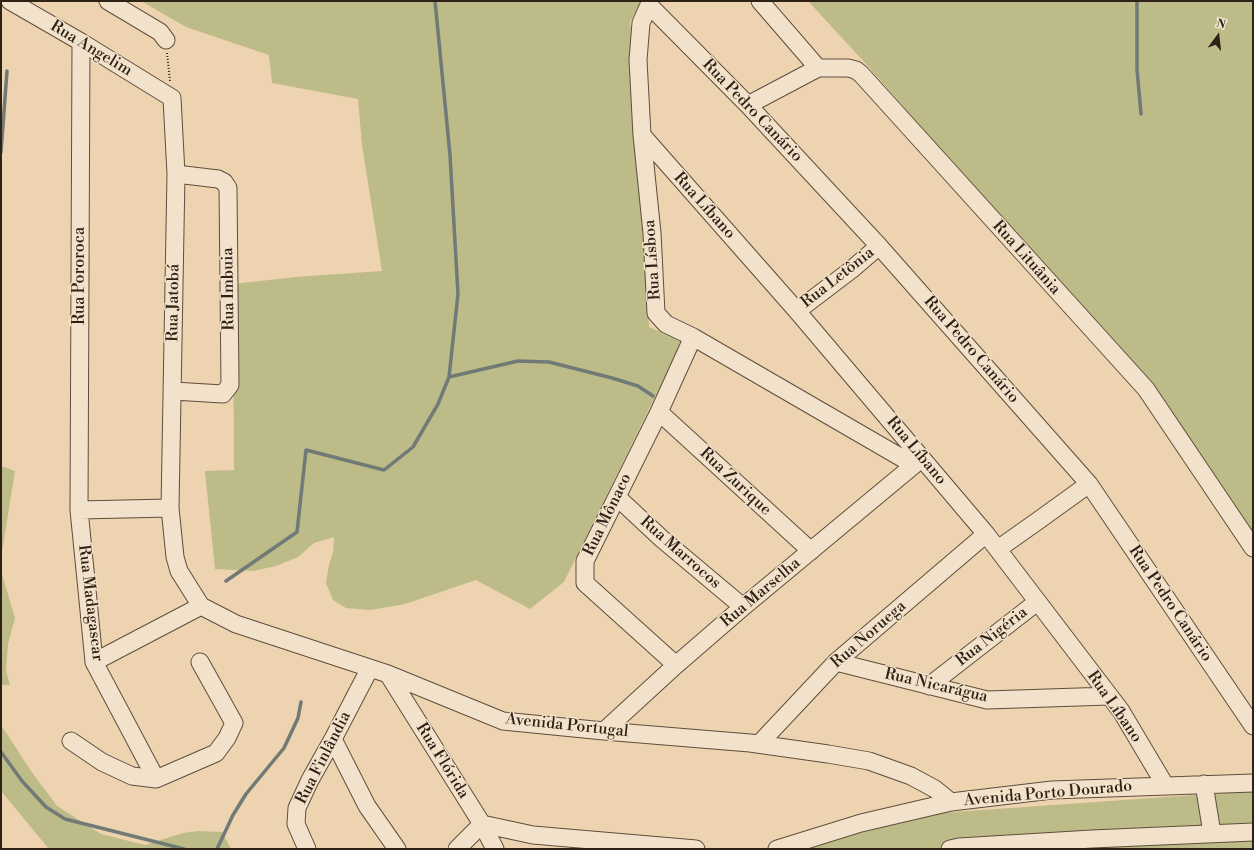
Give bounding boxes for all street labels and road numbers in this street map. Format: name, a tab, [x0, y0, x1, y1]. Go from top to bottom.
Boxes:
street label: Rua Angelim	[47, 17, 135, 81]
street label: Rua Pedro Canário	[698, 55, 806, 167]
street label: Rua Líbano	[669, 169, 739, 243]
street label: Rua Lituânia	[988, 217, 1064, 299]
street label: Rua Lísboa	[641, 219, 665, 301]
street label: Rua Pororoca	[70, 227, 90, 325]
street label: Rua Letônia	[798, 243, 878, 313]
street label: Rua Imbuia	[219, 247, 239, 331]
street label: Rua Jatobá	[164, 264, 184, 342]
street label: Rua Pedro Canário	[919, 292, 1023, 408]
street label: Rua Líbano	[882, 413, 950, 489]
street label: Rua Zurique	[695, 444, 775, 520]
street label: Rua Mônaco	[580, 471, 636, 559]
street label: Rua Marrocos	[636, 513, 724, 593]
street label: Rua Pedro Canário	[1124, 542, 1216, 666]
street label: Rua Madagascar	[73, 544, 107, 662]
street label: Rua Marselha	[717, 554, 805, 632]
street label: Rua Noruega	[828, 597, 910, 673]
street label: Rua Nigéria	[952, 603, 1032, 671]
street label: Rua Nicarágua	[883, 665, 989, 707]
street label: Rua Líbano	[1082, 667, 1146, 747]
street label: Rua Finlândia	[292, 708, 356, 808]
street label: Avenida Portugal	[505, 710, 629, 742]
street label: Rua Flórida	[411, 720, 473, 802]
street label: Avenida Porto Dourado	[963, 777, 1133, 811]

